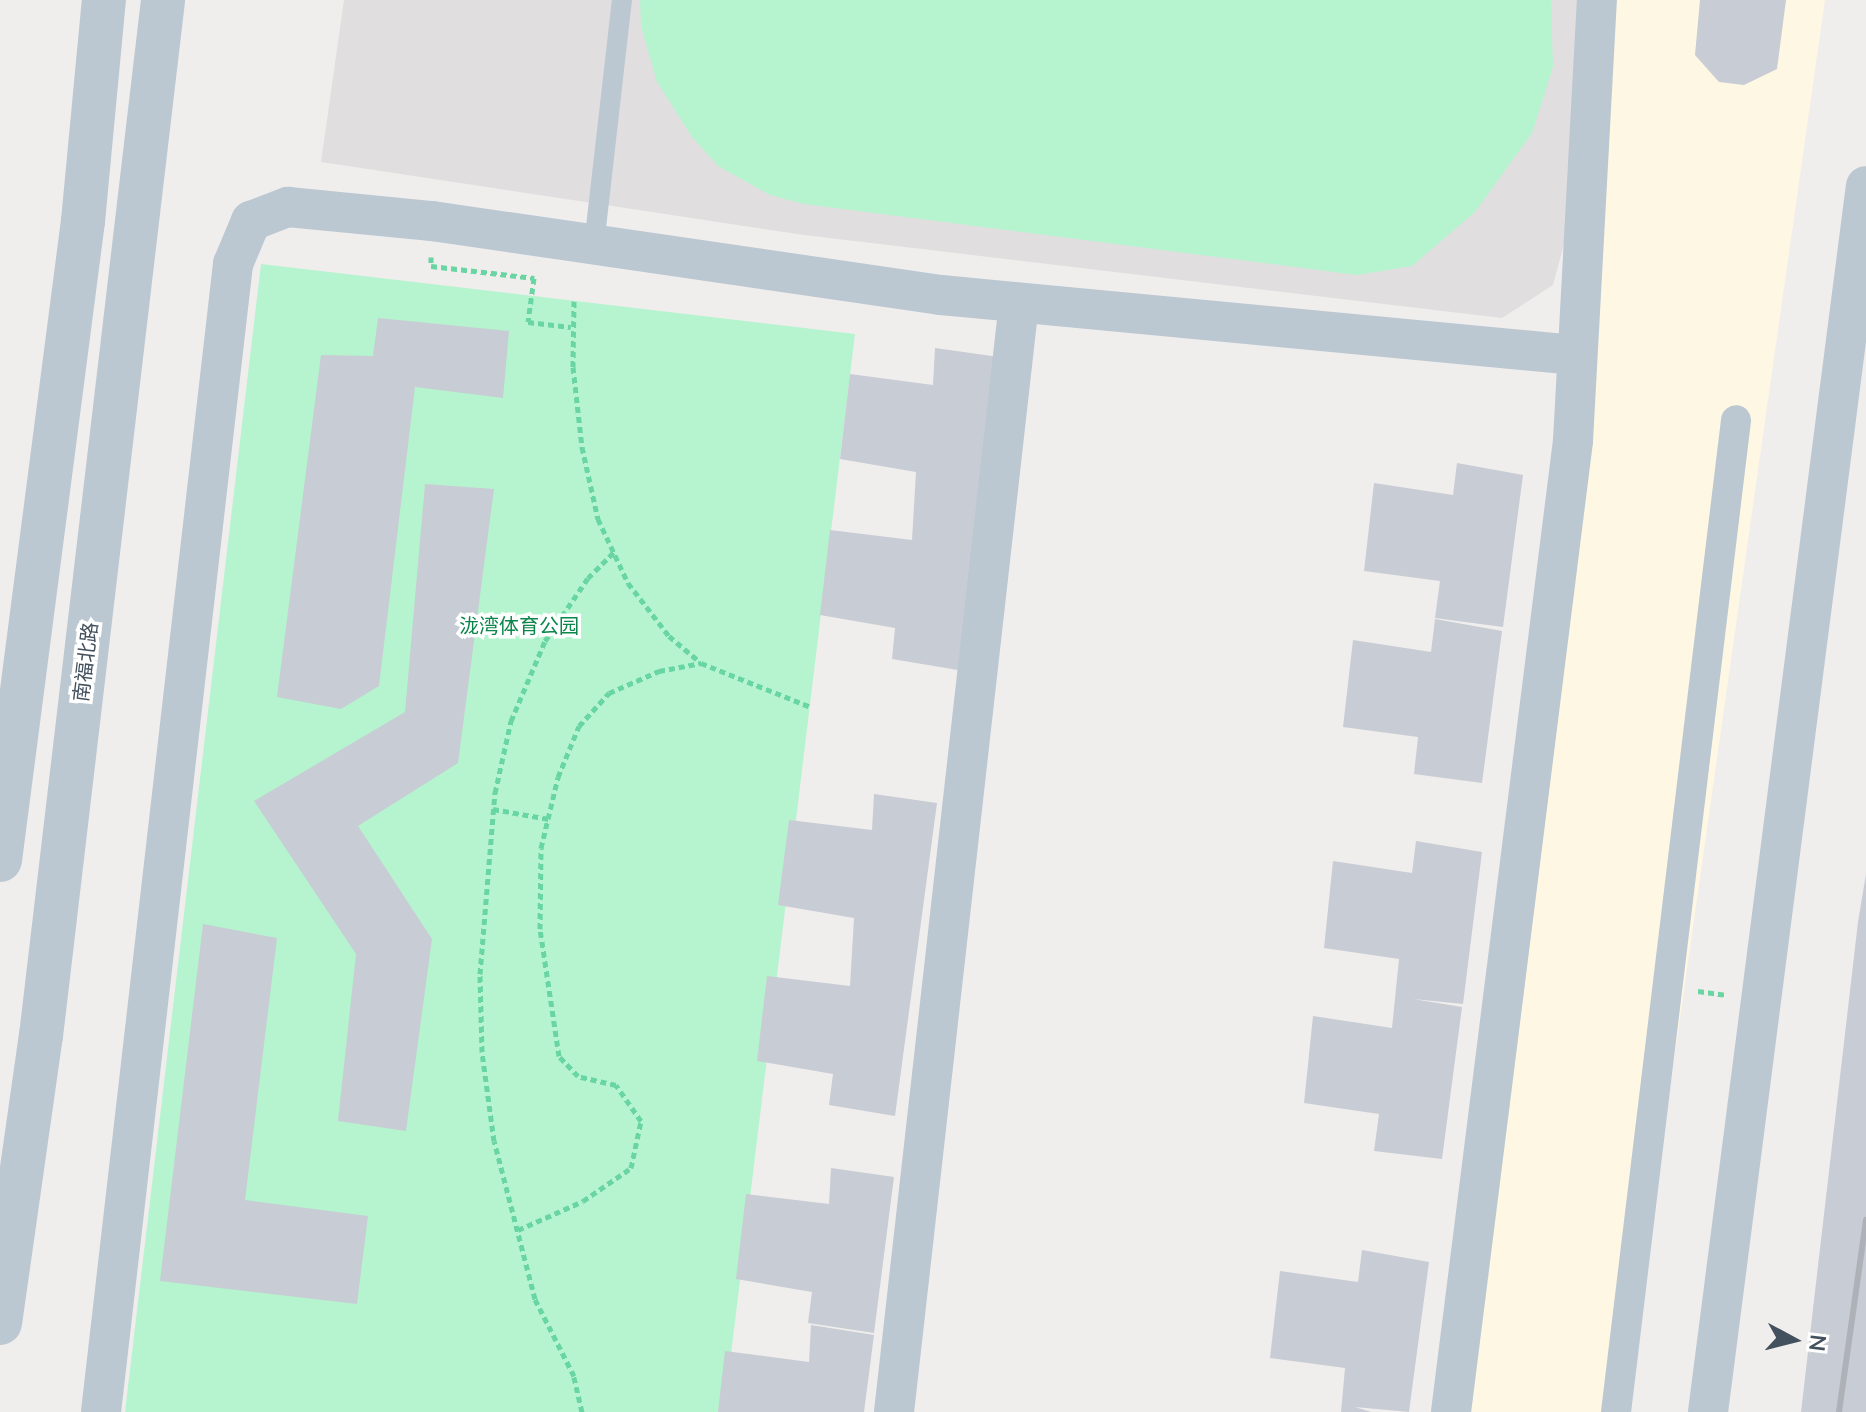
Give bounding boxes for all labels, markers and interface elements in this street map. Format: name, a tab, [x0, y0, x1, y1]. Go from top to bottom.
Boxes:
park label: 泷湾体育公园	[459, 613, 579, 637]
street label: 南福北路	[68, 621, 102, 703]
north arrow	[1754, 1300, 1834, 1380]
text: N	[1803, 1333, 1833, 1353]

